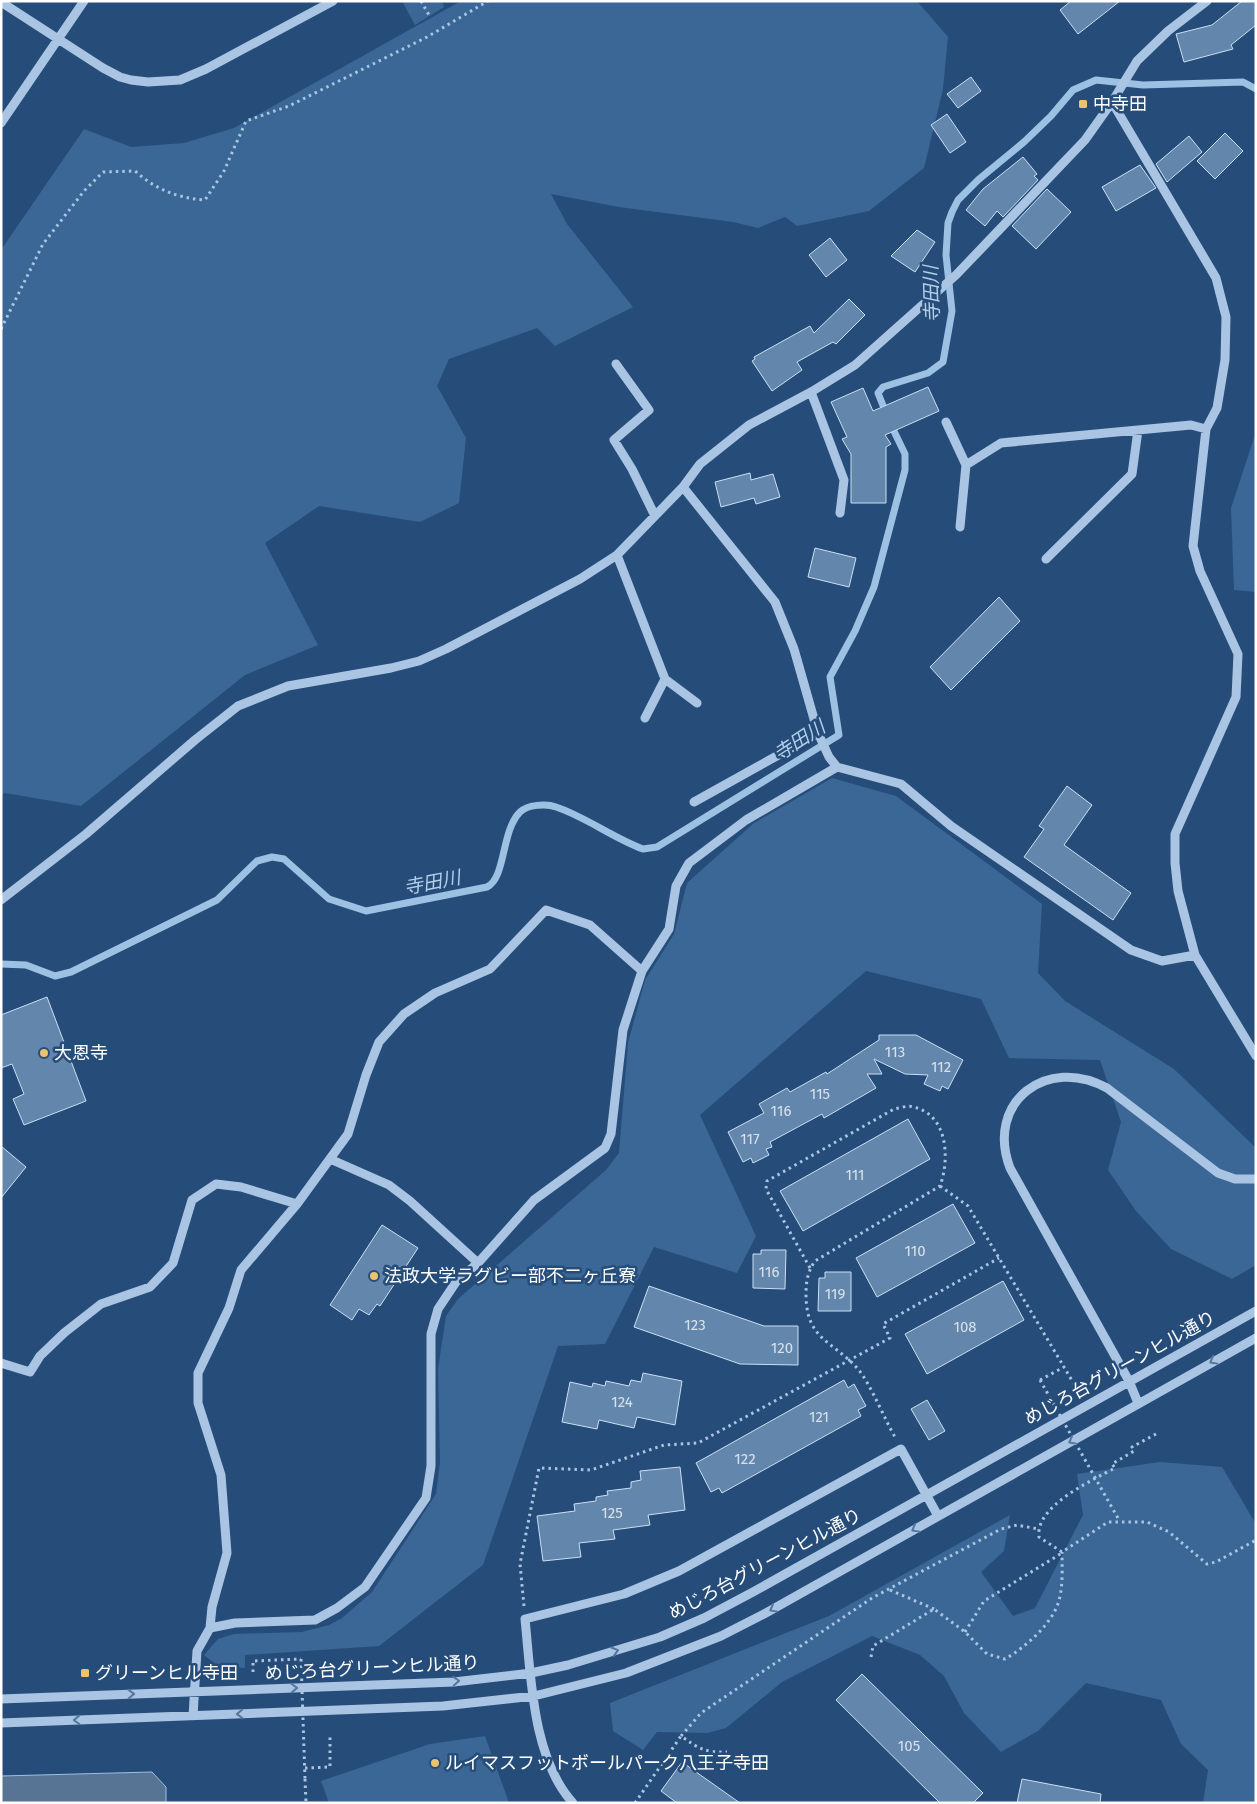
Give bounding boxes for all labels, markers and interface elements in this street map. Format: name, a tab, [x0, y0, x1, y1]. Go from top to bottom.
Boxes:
place label: 中寺田	[1093, 93, 1147, 115]
marker: 中寺田	[1077, 98, 1089, 110]
water label: 寺田川	[919, 263, 944, 323]
water label: 寺田川	[769, 714, 831, 766]
water label: 寺田川	[402, 865, 464, 899]
place label: 大恩寺	[54, 1042, 108, 1064]
house number: 113	[885, 1043, 905, 1061]
marker: 大恩寺	[38, 1047, 50, 1059]
house number: 112	[931, 1058, 951, 1076]
house number: 115	[810, 1085, 830, 1103]
house number: 116	[771, 1102, 791, 1120]
house number: 117	[740, 1130, 760, 1148]
house number: 111	[845, 1166, 865, 1184]
house number: 110	[904, 1242, 926, 1260]
house number: 116	[759, 1263, 779, 1281]
place label: 法政大学ラグビー部不二ヶ丘寮	[384, 1265, 636, 1287]
marker: 法政大学ラグビー部不二ヶ丘寮	[368, 1270, 380, 1282]
house number: 119	[825, 1285, 845, 1303]
street label: めじろ台グリーンヒル通り	[1021, 1306, 1219, 1430]
house number: 123	[684, 1316, 706, 1334]
house number: 108	[953, 1318, 977, 1336]
house number: 120	[771, 1339, 793, 1357]
one-way arrow	[1210, 1355, 1219, 1365]
house number: 124	[611, 1393, 633, 1411]
house number: 121	[809, 1408, 829, 1426]
one-way arrow	[1068, 1435, 1077, 1445]
house number: 122	[734, 1450, 756, 1468]
house number: 125	[601, 1504, 623, 1522]
street label: めじろ台グリーンヒル通り	[665, 1504, 865, 1624]
one-way arrow	[911, 1523, 920, 1533]
one-way arrow	[769, 1603, 778, 1613]
one-way arrow	[611, 1647, 619, 1657]
street label: めじろ台グリーンヒル通り	[264, 1651, 480, 1685]
place label: グリーンヒル寺田	[95, 1662, 238, 1684]
marker: グリーンヒル寺田	[79, 1667, 91, 1679]
one-way arrow	[452, 1676, 460, 1687]
one-way arrow	[290, 1683, 298, 1694]
one-way arrow	[128, 1689, 136, 1700]
one-way arrow	[236, 1709, 244, 1720]
one-way arrow	[73, 1715, 81, 1726]
house number: 105	[898, 1737, 920, 1755]
place label: ルイマスフットボールパーク八王子寺田	[445, 1752, 769, 1774]
marker: ルイマスフットボールパーク八王子寺田	[429, 1757, 441, 1769]

